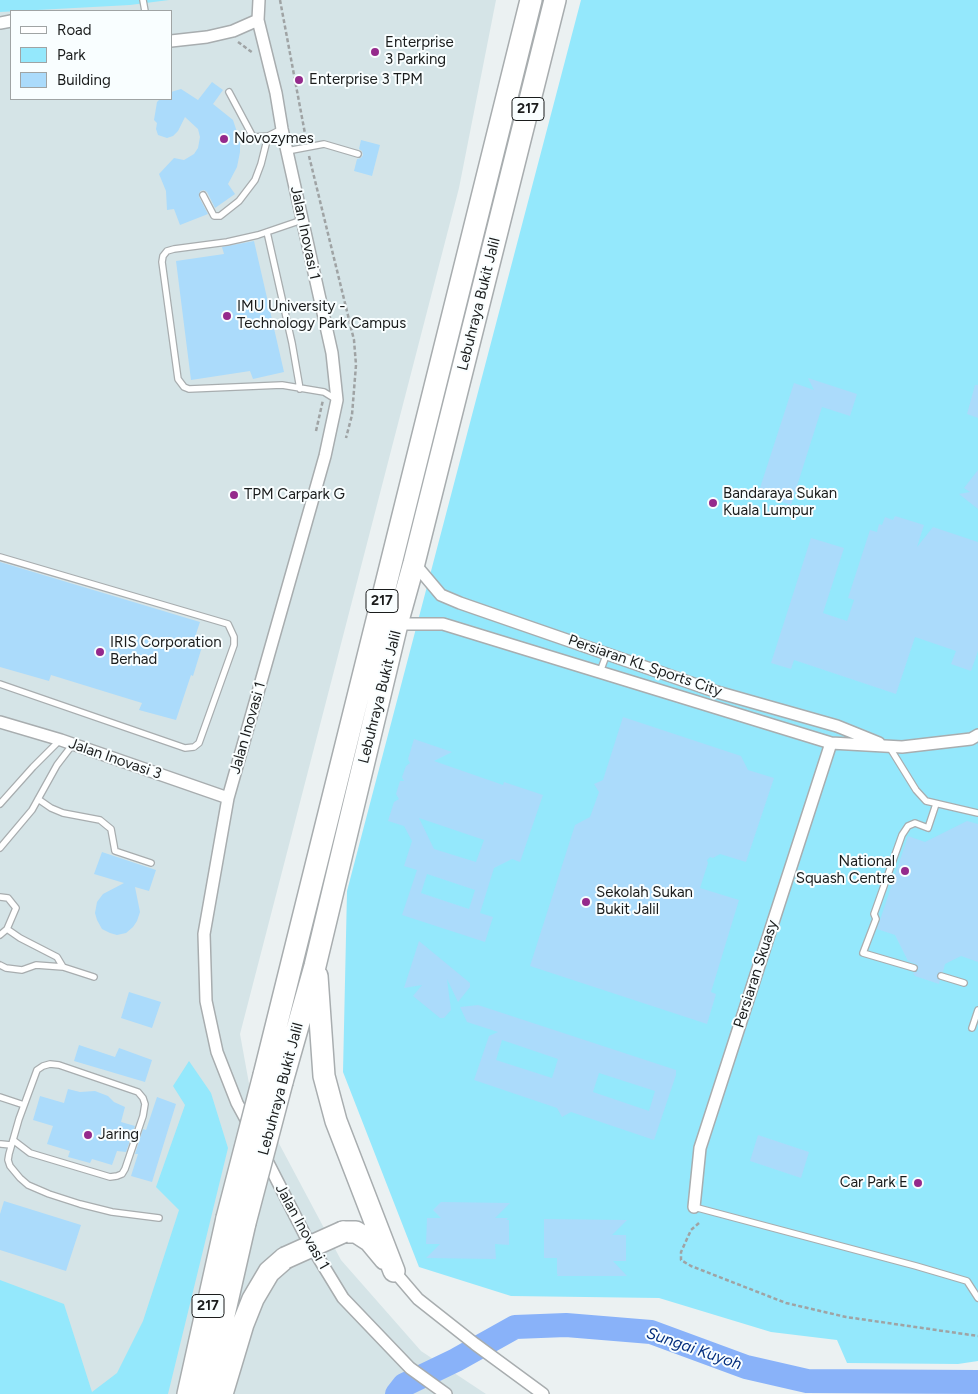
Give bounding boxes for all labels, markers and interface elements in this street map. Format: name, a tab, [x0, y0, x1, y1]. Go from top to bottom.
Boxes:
legend	[10, 10, 172, 100]
text: Road	[57, 21, 92, 39]
place label: Enterprise 3 Parking	[385, 34, 454, 69]
text: Park	[57, 46, 86, 64]
marker: Enterprise 3 Parking	[369, 46, 381, 58]
text: Building	[57, 71, 111, 89]
place label: Enterprise 3 TPM	[309, 71, 423, 89]
marker: Enterprise 3 TPM	[293, 74, 305, 86]
road number: 217	[512, 98, 544, 120]
place label: Novozymes	[234, 130, 314, 148]
marker: Novozymes	[218, 133, 230, 145]
street label: Jalan Inovasi 1	[286, 185, 324, 281]
street label: Lebuhraya Bukit Jalil	[454, 236, 504, 372]
place label: IMU University - Technology Park Campus	[237, 298, 406, 333]
marker: IMU University - Technology Park Campus	[221, 310, 233, 322]
place label: Bandaraya Sukan Kuala Lumpur	[723, 485, 837, 520]
place label: TPM Carpark G	[244, 486, 345, 504]
marker: TPM Carpark G	[228, 489, 240, 501]
marker: Bandaraya Sukan Kuala Lumpur	[707, 497, 719, 509]
road number: 217	[366, 590, 398, 612]
street label: Lebuhraya Bukit Jalil	[355, 629, 405, 765]
street label: Persiaran KL Sports City	[566, 631, 724, 701]
place label: IRIS Corporation Berhad	[110, 634, 222, 669]
marker: IRIS Corporation Berhad	[94, 646, 106, 658]
street label: Jalan Inovasi 1	[226, 680, 270, 776]
street label: Jalan Inovasi 3	[66, 735, 164, 783]
place label: National Squash Centre	[796, 853, 895, 888]
marker: National Squash Centre	[899, 865, 911, 877]
place label: Sekolah Sukan Bukit Jalil	[596, 884, 693, 919]
marker: Sekolah Sukan Bukit Jalil	[580, 896, 592, 908]
street label: Persiaran Skuasy	[730, 918, 782, 1030]
street label: Lebuhraya Bukit Jalil	[255, 1021, 307, 1157]
place label: Jaring	[98, 1126, 139, 1144]
marker: Jaring	[82, 1129, 94, 1141]
place label: Car Park E	[840, 1174, 908, 1192]
marker: Car Park E	[912, 1177, 924, 1189]
street label: Jalan Inovasi 1	[271, 1181, 333, 1273]
road number: 217	[192, 1294, 224, 1318]
water label: Sungai Kuyoh	[644, 1324, 744, 1374]

